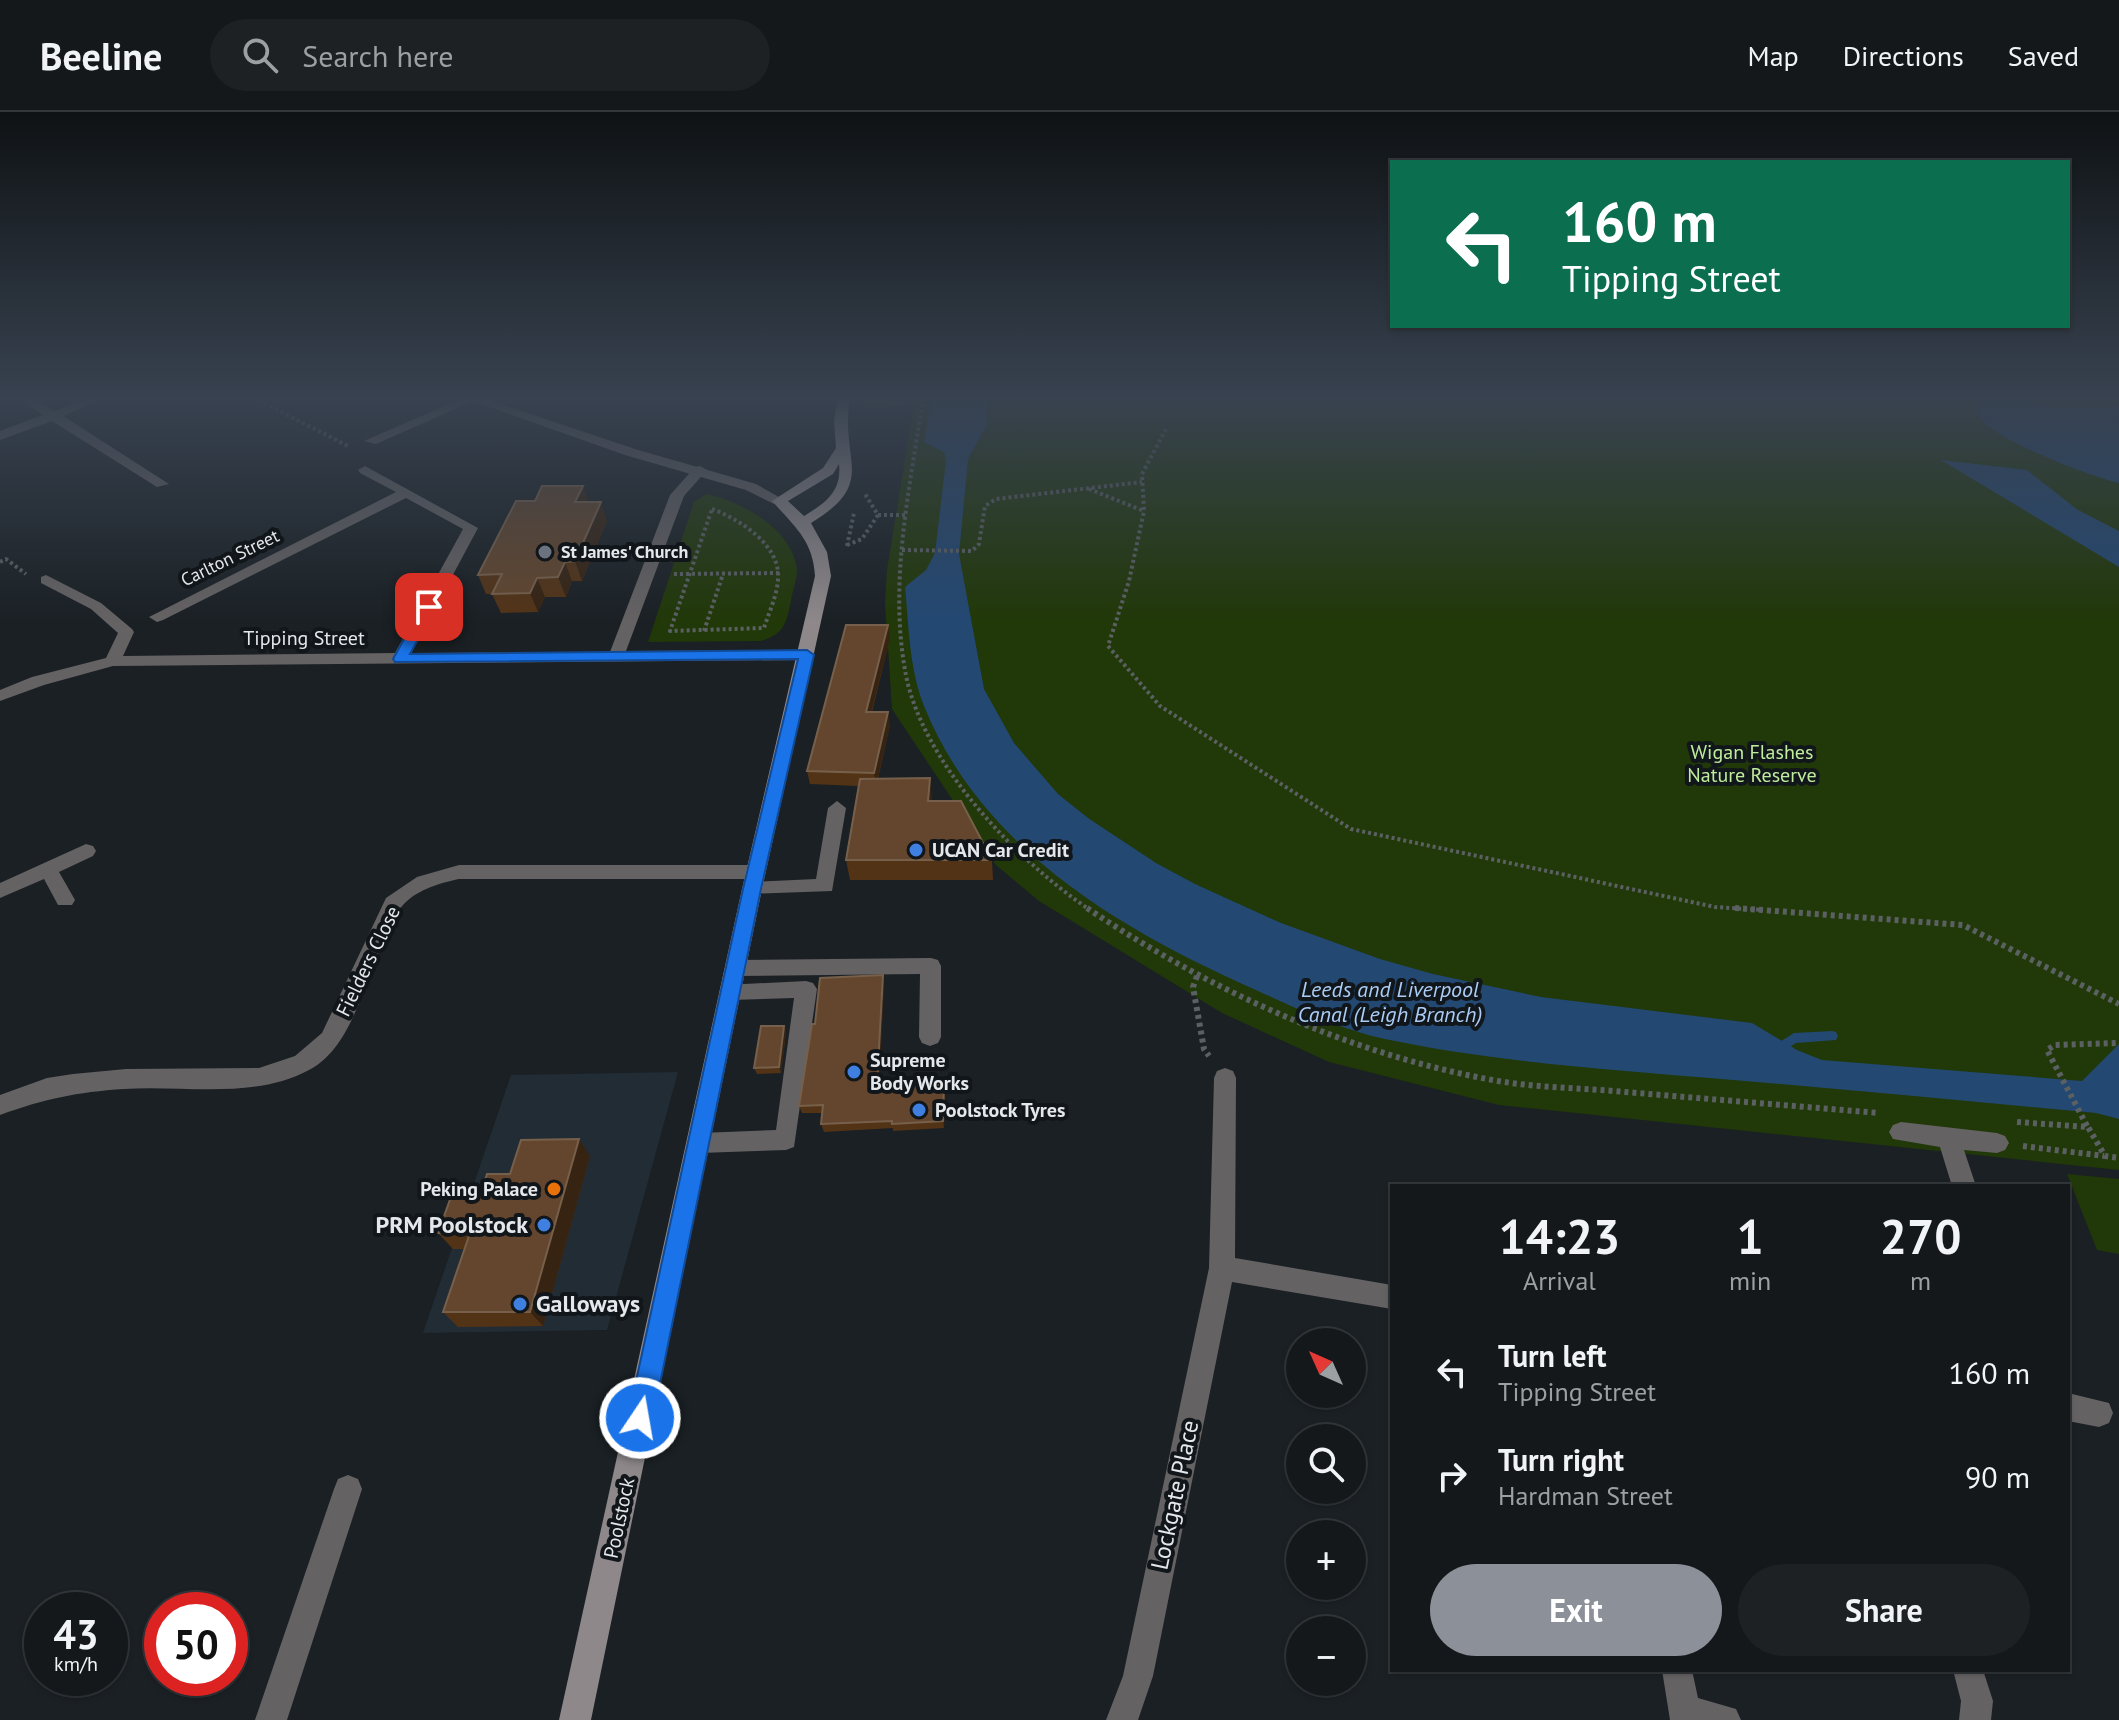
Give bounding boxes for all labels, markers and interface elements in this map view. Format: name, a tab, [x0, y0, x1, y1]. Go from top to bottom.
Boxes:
search box	[210, 19, 770, 91]
text: Beeline	[40, 31, 162, 80]
icon: search	[238, 33, 282, 77]
text: Search here	[302, 36, 454, 75]
text: Map	[1748, 37, 1799, 74]
text: Directions	[1843, 37, 1964, 74]
text: Saved	[2008, 37, 2079, 74]
text: 160 m	[1562, 185, 1717, 257]
icon: left	[1430, 192, 1534, 296]
text: Tipping Street	[1562, 255, 1781, 302]
street label: Carlton Street	[177, 524, 283, 591]
place label: St James' Church	[561, 540, 688, 563]
marker: St James' Church	[536, 543, 554, 561]
pin	[395, 573, 463, 641]
icon: arrive	[407, 585, 451, 629]
street label: Tipping Street	[243, 625, 365, 651]
park label: Wigan Flashes Nature Reserve	[1687, 739, 1817, 788]
place label: UCAN Car Credit	[932, 837, 1069, 863]
marker: UCAN Car Credit	[907, 841, 925, 859]
street label: Fielders Close	[330, 901, 406, 1021]
water label: Leeds and Liverpool Canal (Leigh Branch)	[1298, 975, 1482, 1028]
place label: Supreme Body Works	[870, 1047, 969, 1096]
marker: Supreme Body Works	[845, 1063, 863, 1081]
place label: Poolstock Tyres	[935, 1097, 1065, 1123]
marker: Poolstock Tyres	[910, 1101, 928, 1119]
place label: Peking Palace	[420, 1176, 538, 1202]
marker: Peking Palace	[545, 1180, 563, 1198]
text: 14:23	[1499, 1205, 1620, 1267]
text: 1	[1736, 1205, 1764, 1267]
text: 270	[1880, 1205, 1961, 1267]
place label: PRM Poolstock	[375, 1209, 528, 1240]
marker: PRM Poolstock	[535, 1216, 553, 1234]
text: Arrival	[1523, 1264, 1596, 1297]
text: min	[1729, 1264, 1771, 1297]
text: m	[1910, 1264, 1931, 1297]
place label: Galloways	[536, 1288, 640, 1319]
marker: Galloways	[511, 1295, 529, 1313]
north arrow	[1286, 1328, 1366, 1408]
map controls	[1286, 1328, 1366, 1696]
text: Turn left	[1498, 1336, 1606, 1375]
icon: left	[1430, 1350, 1474, 1394]
text: 160 m	[1949, 1353, 2030, 1392]
text: Tipping Street	[1498, 1375, 1656, 1408]
position arrow	[598, 1376, 682, 1460]
street label: Lockgate Place	[1144, 1417, 1205, 1572]
button: search	[1286, 1424, 1366, 1504]
text: Turn right	[1498, 1440, 1624, 1479]
icon: right	[1430, 1454, 1474, 1498]
text: 90 m	[1965, 1457, 2030, 1496]
street label: Poolstock	[598, 1475, 640, 1561]
text: Hardman Street	[1498, 1479, 1673, 1512]
button: +	[1286, 1520, 1366, 1600]
button: Exit	[1430, 1564, 1722, 1656]
button: Share	[1738, 1564, 2030, 1656]
speed limit sign: 50	[144, 1592, 248, 1696]
text: 43	[53, 1608, 99, 1660]
button: −	[1286, 1616, 1366, 1696]
text: km/h	[54, 1651, 98, 1677]

